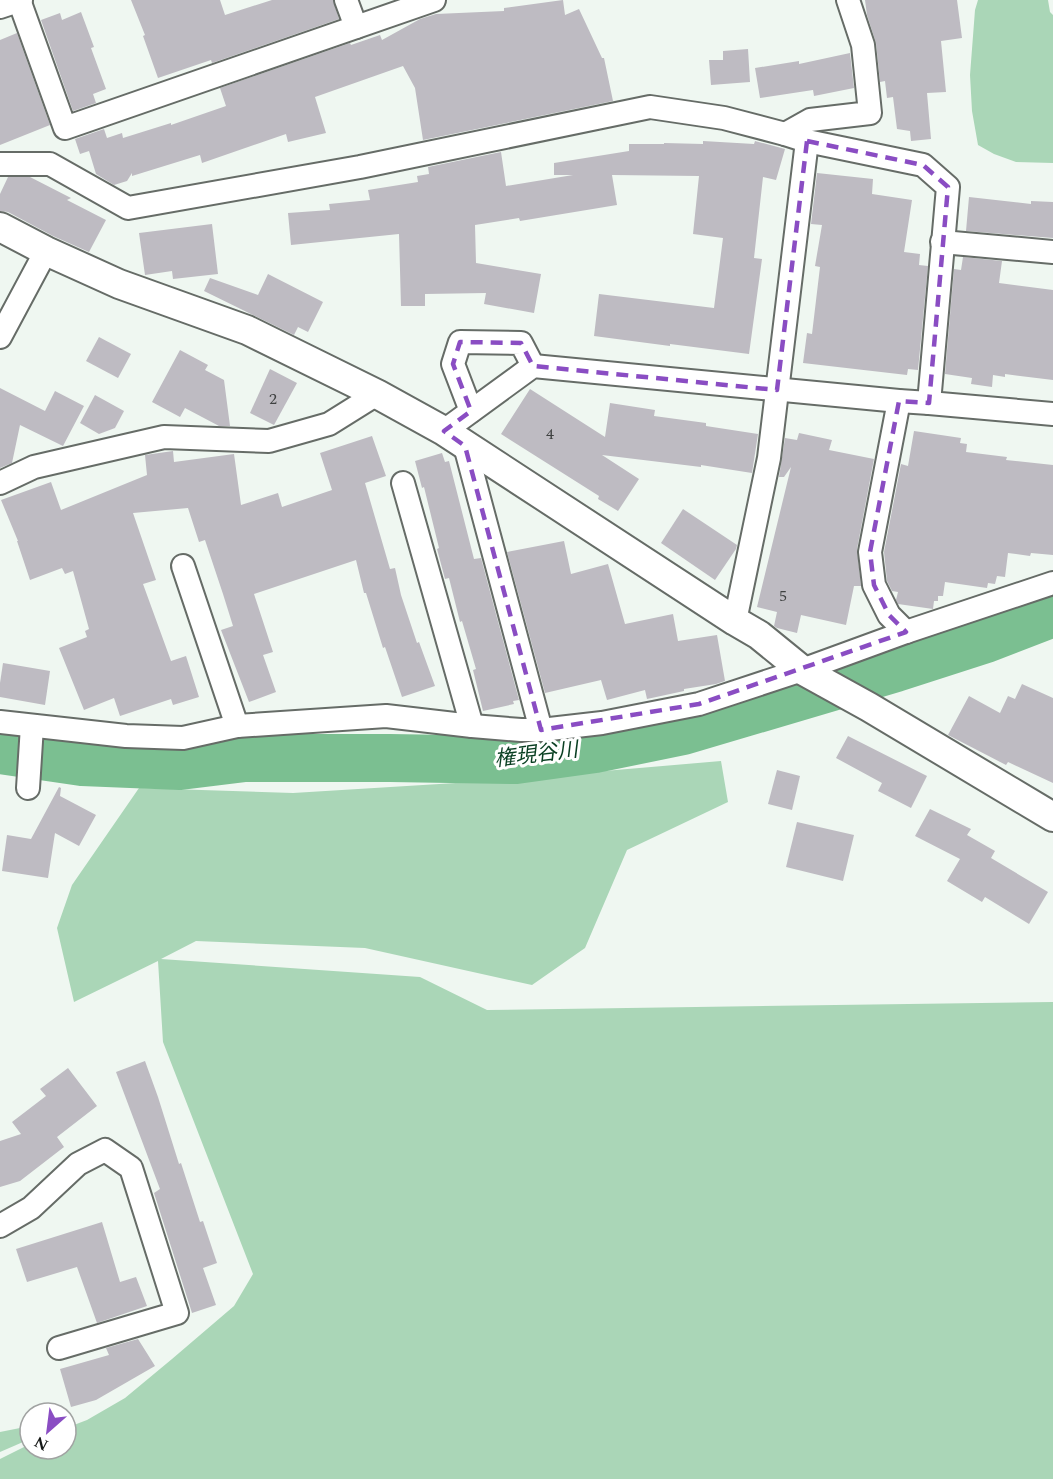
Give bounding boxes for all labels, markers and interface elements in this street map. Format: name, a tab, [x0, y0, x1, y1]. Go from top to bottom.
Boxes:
house number: 2	[269, 387, 277, 411]
house number: 4	[546, 422, 554, 446]
house number: 5	[779, 584, 787, 608]
water label: 権現谷川	[492, 734, 582, 776]
north arrow	[18, 1401, 78, 1461]
text: N	[30, 1430, 53, 1457]

